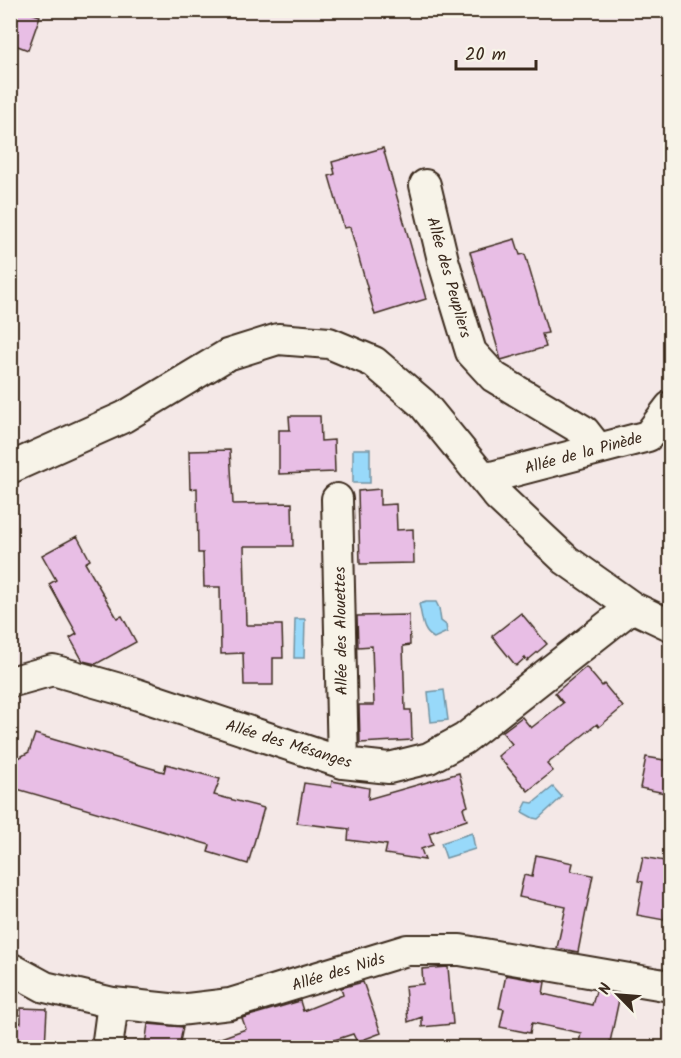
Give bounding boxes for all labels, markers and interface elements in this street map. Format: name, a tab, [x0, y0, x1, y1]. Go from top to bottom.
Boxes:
scale bar	[456, 33, 536, 71]
text: 20 m	[465, 41, 506, 70]
street label: Allée des Peupliers	[419, 214, 478, 341]
street label: Allée de la Pinède	[522, 426, 645, 481]
street label: Allée des Alouettes	[328, 566, 355, 696]
street label: Allée des Mésanges	[222, 713, 355, 776]
street label: Allée des Nids	[289, 946, 388, 998]
north arrow	[588, 965, 648, 1025]
text: N	[592, 979, 619, 999]

